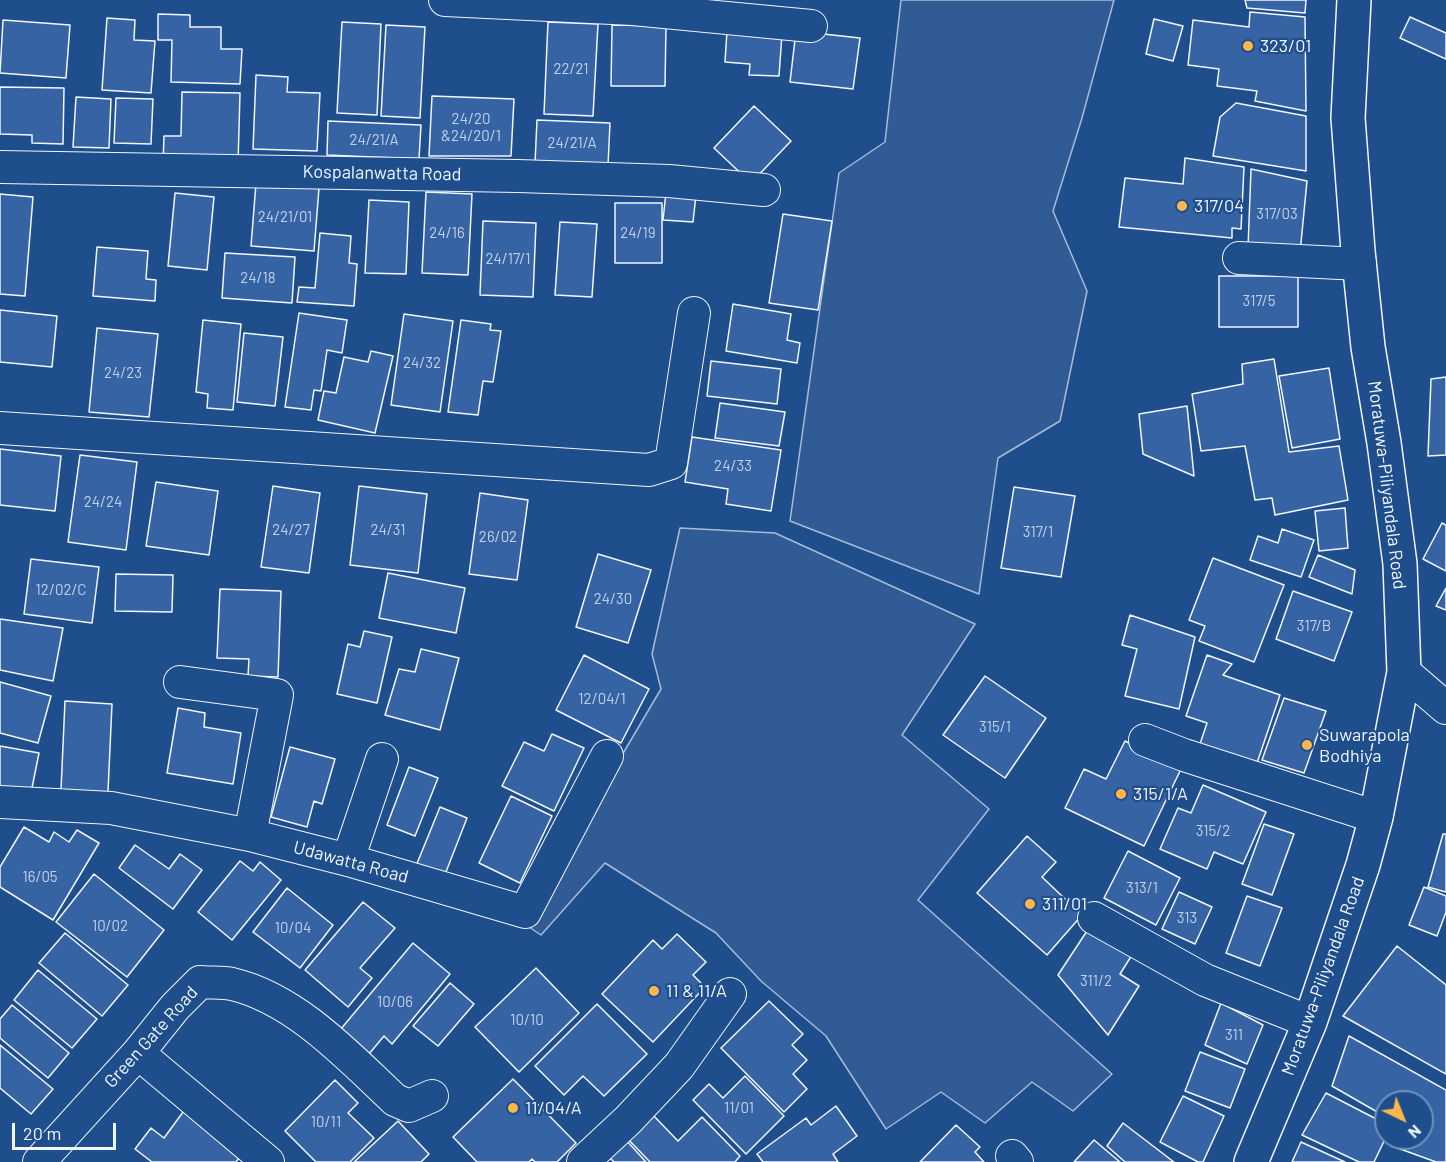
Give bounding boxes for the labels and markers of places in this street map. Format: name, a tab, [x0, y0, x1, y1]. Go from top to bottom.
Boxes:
place label: 323/01	[1260, 35, 1311, 57]
marker: 323/01	[1241, 39, 1255, 53]
place label: 317/04	[1194, 195, 1244, 217]
marker: 317/04	[1175, 199, 1189, 213]
place label: Suwarapola Bodhiya	[1319, 724, 1410, 766]
marker: Suwarapola Bodhiya	[1300, 738, 1314, 752]
place label: 315/1/A	[1133, 783, 1188, 805]
marker: 315/1/A	[1114, 787, 1128, 801]
place label: 311/01	[1042, 893, 1087, 915]
marker: 311/01	[1023, 897, 1037, 911]
place label: 11 & 11/A	[666, 980, 727, 1002]
marker: 11 & 11/A	[647, 984, 661, 998]
place label: 11/04/A	[525, 1097, 582, 1119]
marker: 11/04/A	[506, 1101, 520, 1115]

